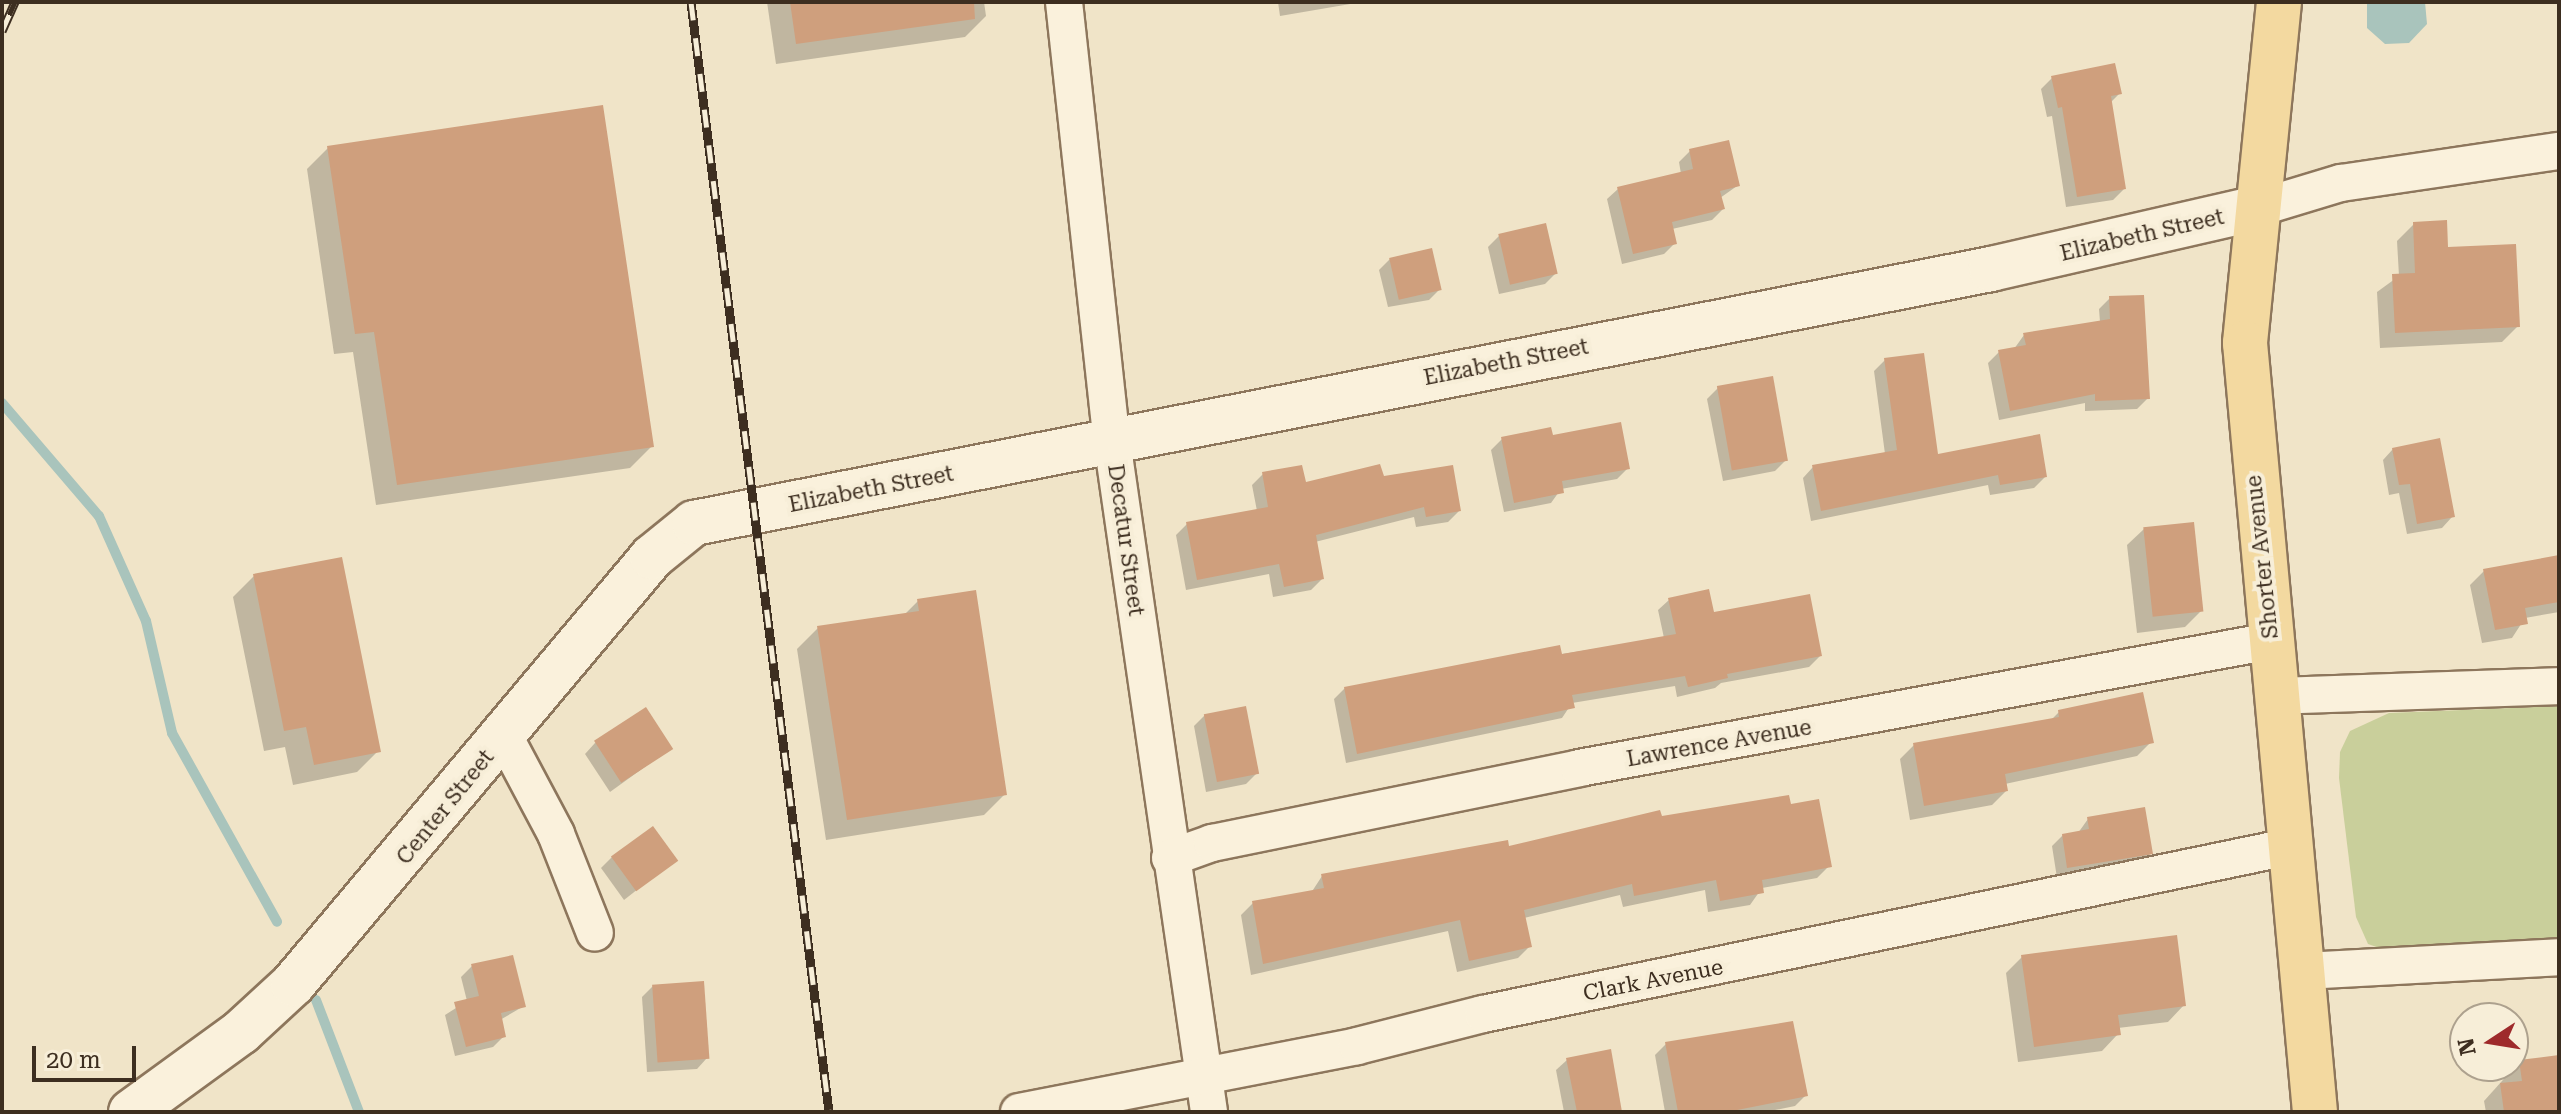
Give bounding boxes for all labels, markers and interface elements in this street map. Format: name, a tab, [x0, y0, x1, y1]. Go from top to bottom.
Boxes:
street label: Elizabeth Street	[2057, 203, 2227, 267]
street label: Elizabeth Street	[1421, 333, 1591, 391]
street label: Elizabeth Street	[786, 460, 956, 518]
street label: Decatur Street	[1102, 462, 1150, 618]
street label: Shorter Avenue	[2240, 474, 2284, 640]
street label: Lawrence Avenue	[1624, 714, 1814, 772]
street label: Center Street	[391, 744, 499, 870]
street label: Clark Avenue	[1581, 954, 1725, 1006]
north arrow	[2449, 1002, 2529, 1082]
scale bar	[36, 1030, 140, 1080]
text: N	[2453, 1036, 2481, 1058]
text: 20 m	[46, 1046, 101, 1074]

